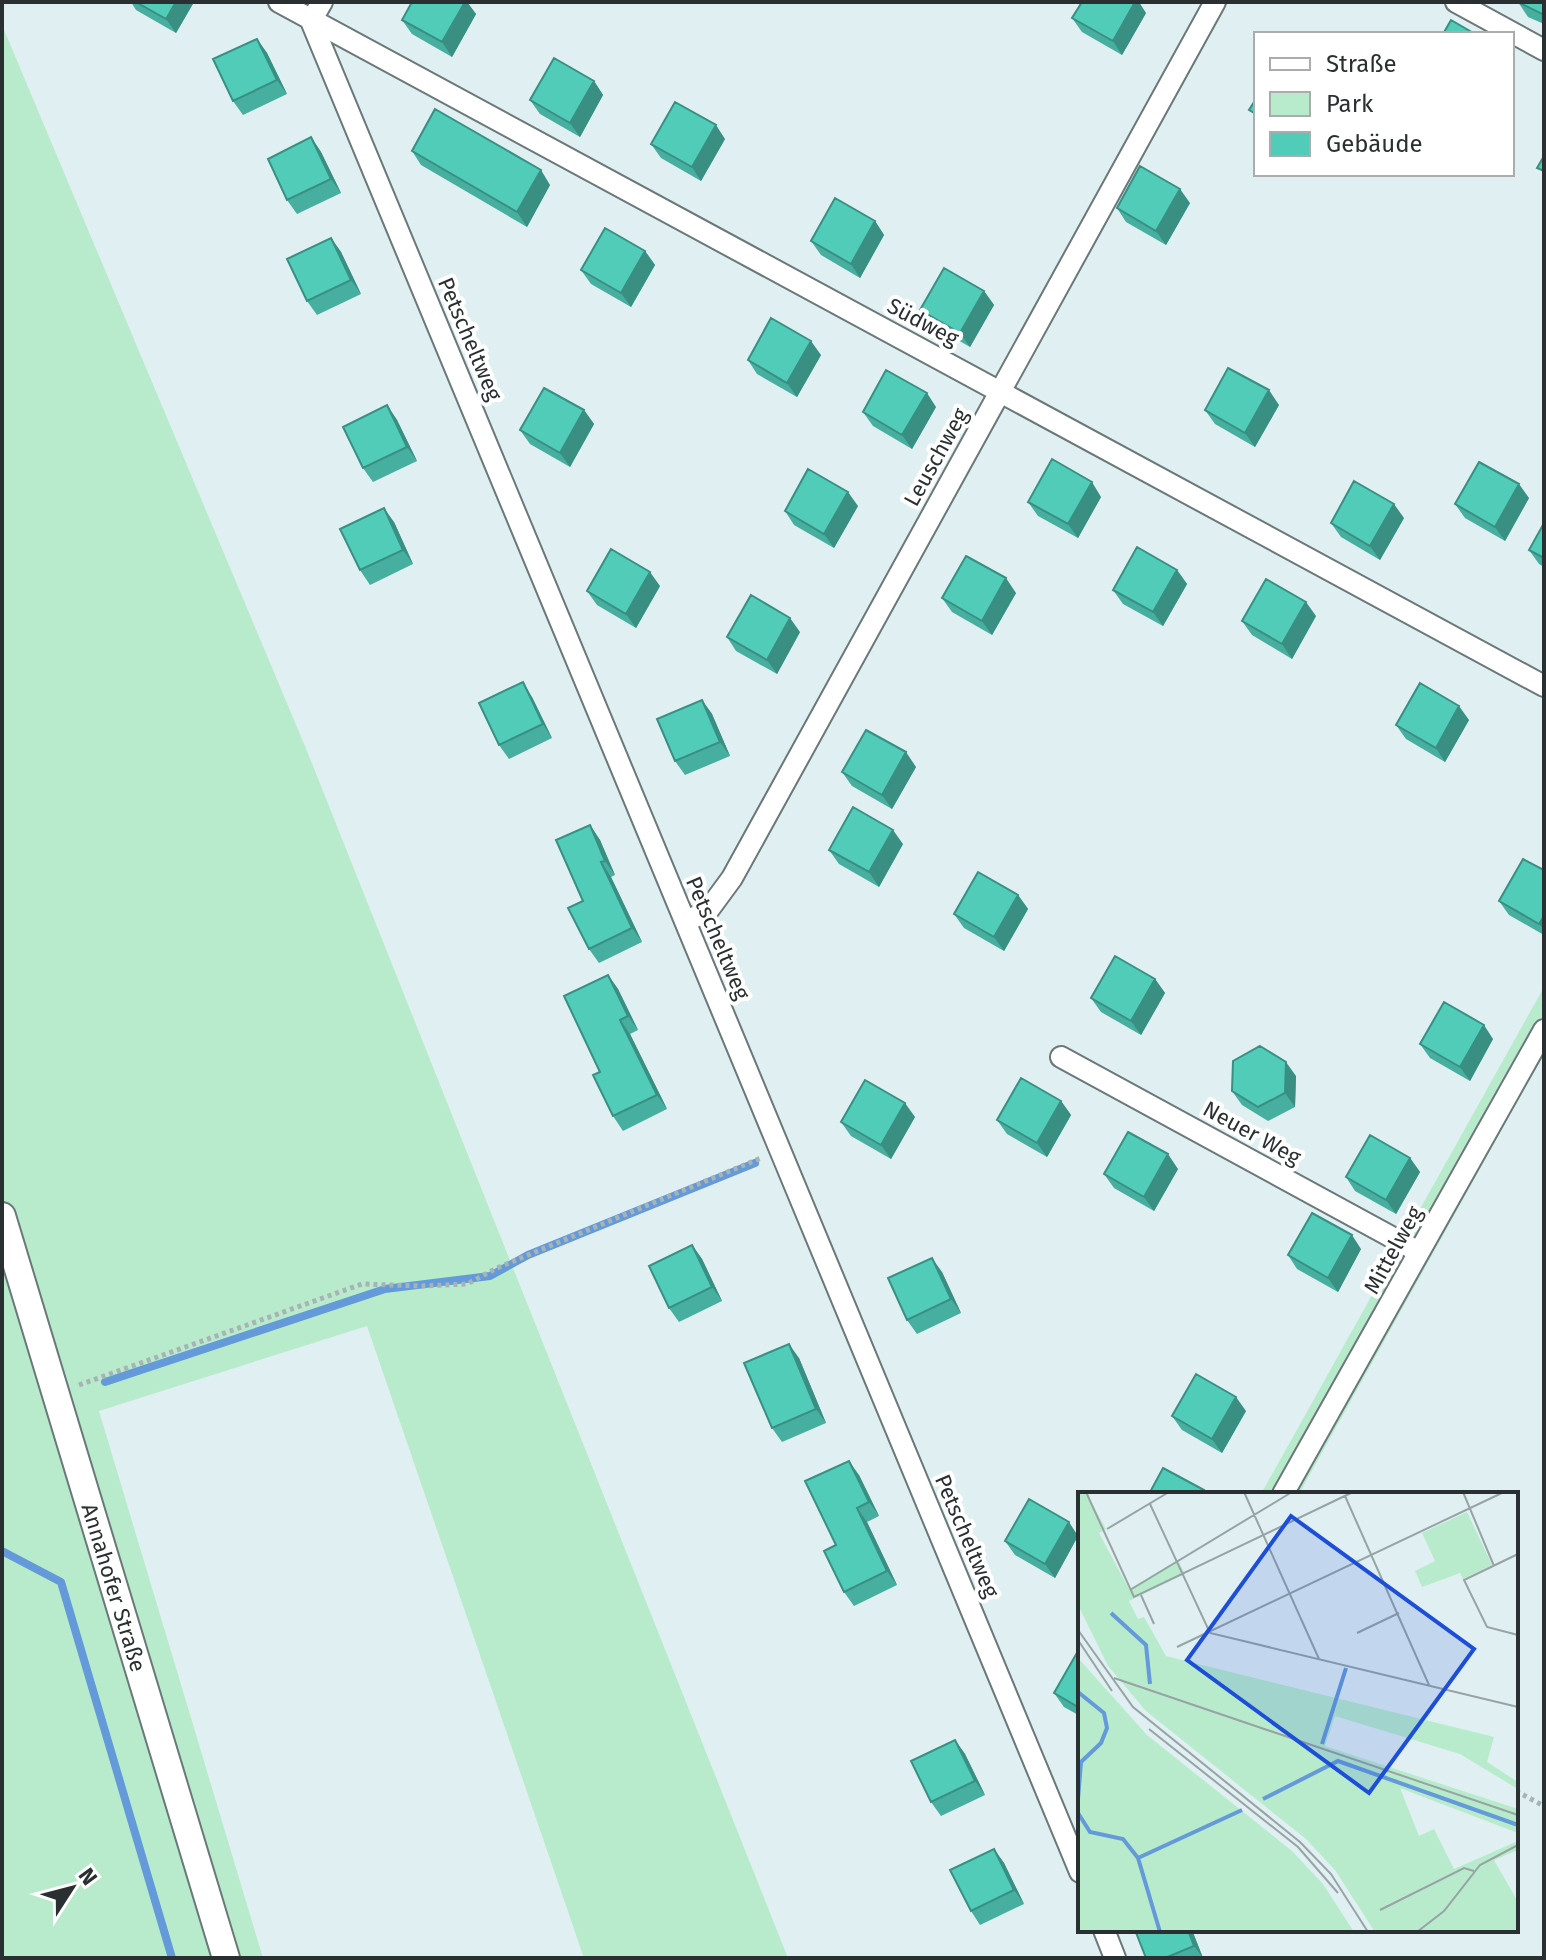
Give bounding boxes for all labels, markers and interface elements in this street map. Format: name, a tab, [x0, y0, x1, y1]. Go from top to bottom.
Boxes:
legend	[1254, 32, 1514, 176]
text: Straße	[1326, 50, 1397, 78]
text: Park	[1326, 90, 1374, 118]
text: Gebäude	[1326, 130, 1423, 158]
street label: Petscheltweg	[432, 273, 508, 405]
street label: Südweg	[883, 292, 964, 352]
street label: Leuschweg	[898, 403, 974, 511]
street label: Petscheltweg	[680, 872, 756, 1004]
street label: Neuer Weg	[1198, 1095, 1306, 1171]
street label: Mittelweg	[1358, 1201, 1428, 1299]
street label: Petscheltweg	[929, 1470, 1005, 1602]
inset map	[1078, 1492, 1518, 1932]
street label: Annahofer Straße	[76, 1500, 152, 1675]
north arrow	[32, 1848, 112, 1928]
text: N	[73, 1863, 103, 1890]

